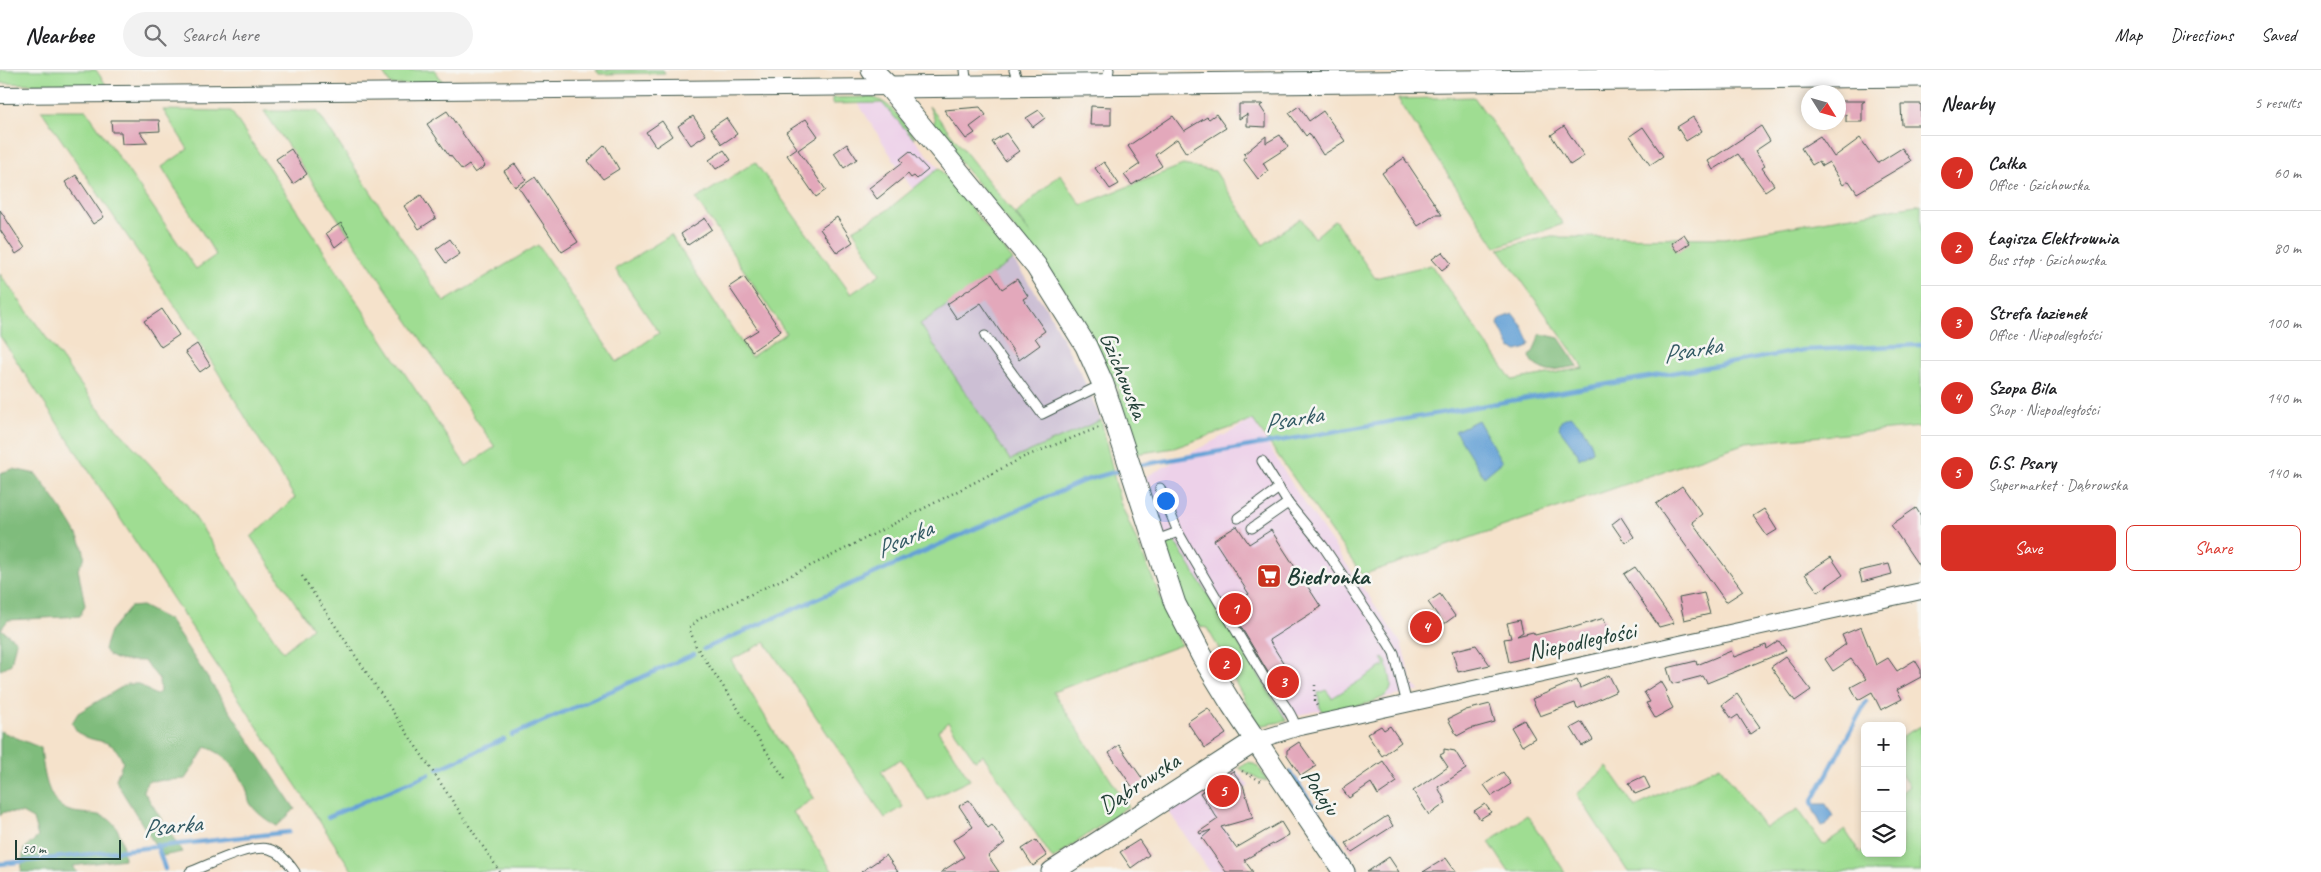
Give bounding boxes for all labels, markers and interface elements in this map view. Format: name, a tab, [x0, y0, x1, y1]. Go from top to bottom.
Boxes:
search box	[123, 12, 473, 57]
text: Nearbee	[25, 20, 93, 50]
icon: search	[141, 21, 169, 49]
text: Search here	[181, 23, 259, 47]
text: Map	[2115, 24, 2142, 46]
text: Directions	[2170, 24, 2233, 46]
text: Saved	[2261, 24, 2296, 46]
north arrow	[1801, 85, 1846, 130]
text: Nearby	[1941, 90, 1994, 116]
text: 5 results	[2254, 93, 2301, 113]
text: Całka	[1988, 151, 2025, 175]
text: 1	[1953, 163, 1961, 183]
text: 60 m	[2274, 163, 2301, 183]
text: Office · Gzichowska	[1988, 175, 2089, 195]
text: Łagisza Elektrownia	[1988, 226, 2118, 250]
text: 2	[1953, 238, 1961, 258]
text: 80 m	[2274, 238, 2301, 258]
text: Bus stop · Gzichowska	[1988, 250, 2106, 270]
text: Strefa łazienek	[1988, 301, 2086, 325]
text: 3	[1953, 313, 1961, 333]
text: 100 m	[2267, 313, 2301, 333]
text: Office · Niepodległości	[1988, 325, 2101, 345]
street label: Gzichowska	[1093, 327, 1156, 425]
water label: Psarka	[1660, 329, 1726, 371]
text: Szopa Bila	[1988, 376, 2056, 400]
text: 4	[1953, 388, 1961, 408]
text: 140 m	[2267, 388, 2301, 408]
water label: Psarka	[1261, 398, 1327, 440]
text: Shop · Niepodległości	[1988, 400, 2099, 420]
text: G.S. Psary	[1988, 451, 2056, 475]
text: 5	[1954, 463, 1960, 483]
text: 140 m	[2267, 463, 2301, 483]
text: Supermarket · Dąbrowska	[1988, 475, 2127, 495]
your location	[1153, 488, 1179, 514]
water label: Psarka	[871, 512, 939, 566]
button: Save	[1941, 525, 2116, 571]
button: Share	[2126, 525, 2301, 571]
place label: Biedronka	[1286, 561, 1371, 591]
supermarket icon: Biedronka	[1256, 563, 1282, 589]
pin: 1	[1219, 590, 1251, 628]
pin: 4	[1410, 608, 1442, 646]
street label: Niepodległości	[1525, 614, 1641, 667]
pin: 2	[1209, 645, 1241, 683]
pin: 3	[1267, 663, 1299, 701]
map controls	[1861, 722, 1906, 857]
button: +	[1861, 722, 1906, 767]
street label: Dąbrowska	[1093, 745, 1186, 820]
street label: Pokoju	[1295, 763, 1349, 823]
button: −	[1861, 767, 1906, 812]
pin: 5	[1207, 772, 1239, 810]
water label: Psarka	[141, 807, 205, 845]
button: layers	[1861, 812, 1906, 857]
scale bar	[15, 837, 121, 860]
text: 50 m	[22, 840, 46, 857]

